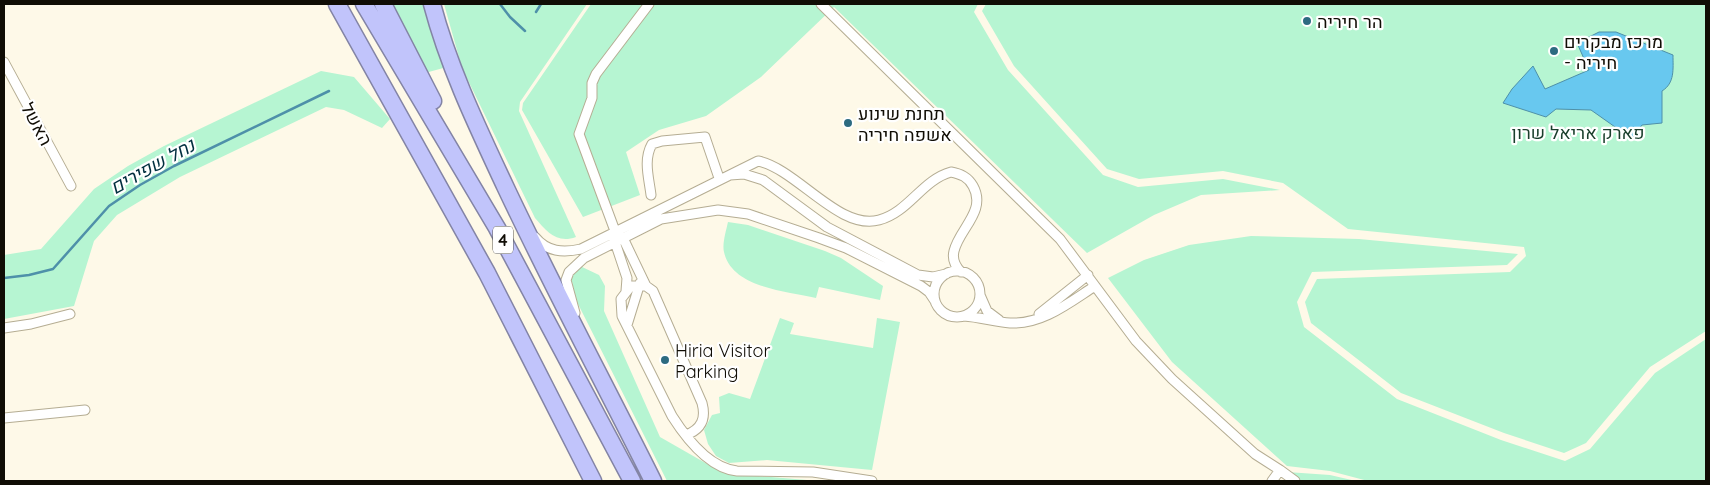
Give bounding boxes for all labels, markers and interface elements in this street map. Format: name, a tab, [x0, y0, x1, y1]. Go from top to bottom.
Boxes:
place label: הר חיריה	[1317, 10, 1383, 33]
marker: הר חיריה	[1301, 15, 1313, 27]
place label: מרכז מבקרים - חיריה	[1564, 30, 1663, 74]
marker: מרכז מבקרים - חיריה	[1548, 45, 1560, 57]
street label: האשל	[16, 98, 58, 150]
place label: תחנת שינוע אשפה חיריה	[858, 102, 952, 146]
marker: תחנת שינוע אשפה חיריה	[842, 117, 854, 129]
park label: פארק אריאל שרון	[1512, 121, 1644, 144]
water label: נחל שפירים	[105, 132, 200, 199]
road number: 4	[493, 226, 513, 254]
place label: Hiria Visitor Parking	[675, 339, 770, 383]
marker: Hiria Visitor Parking	[659, 354, 671, 366]

